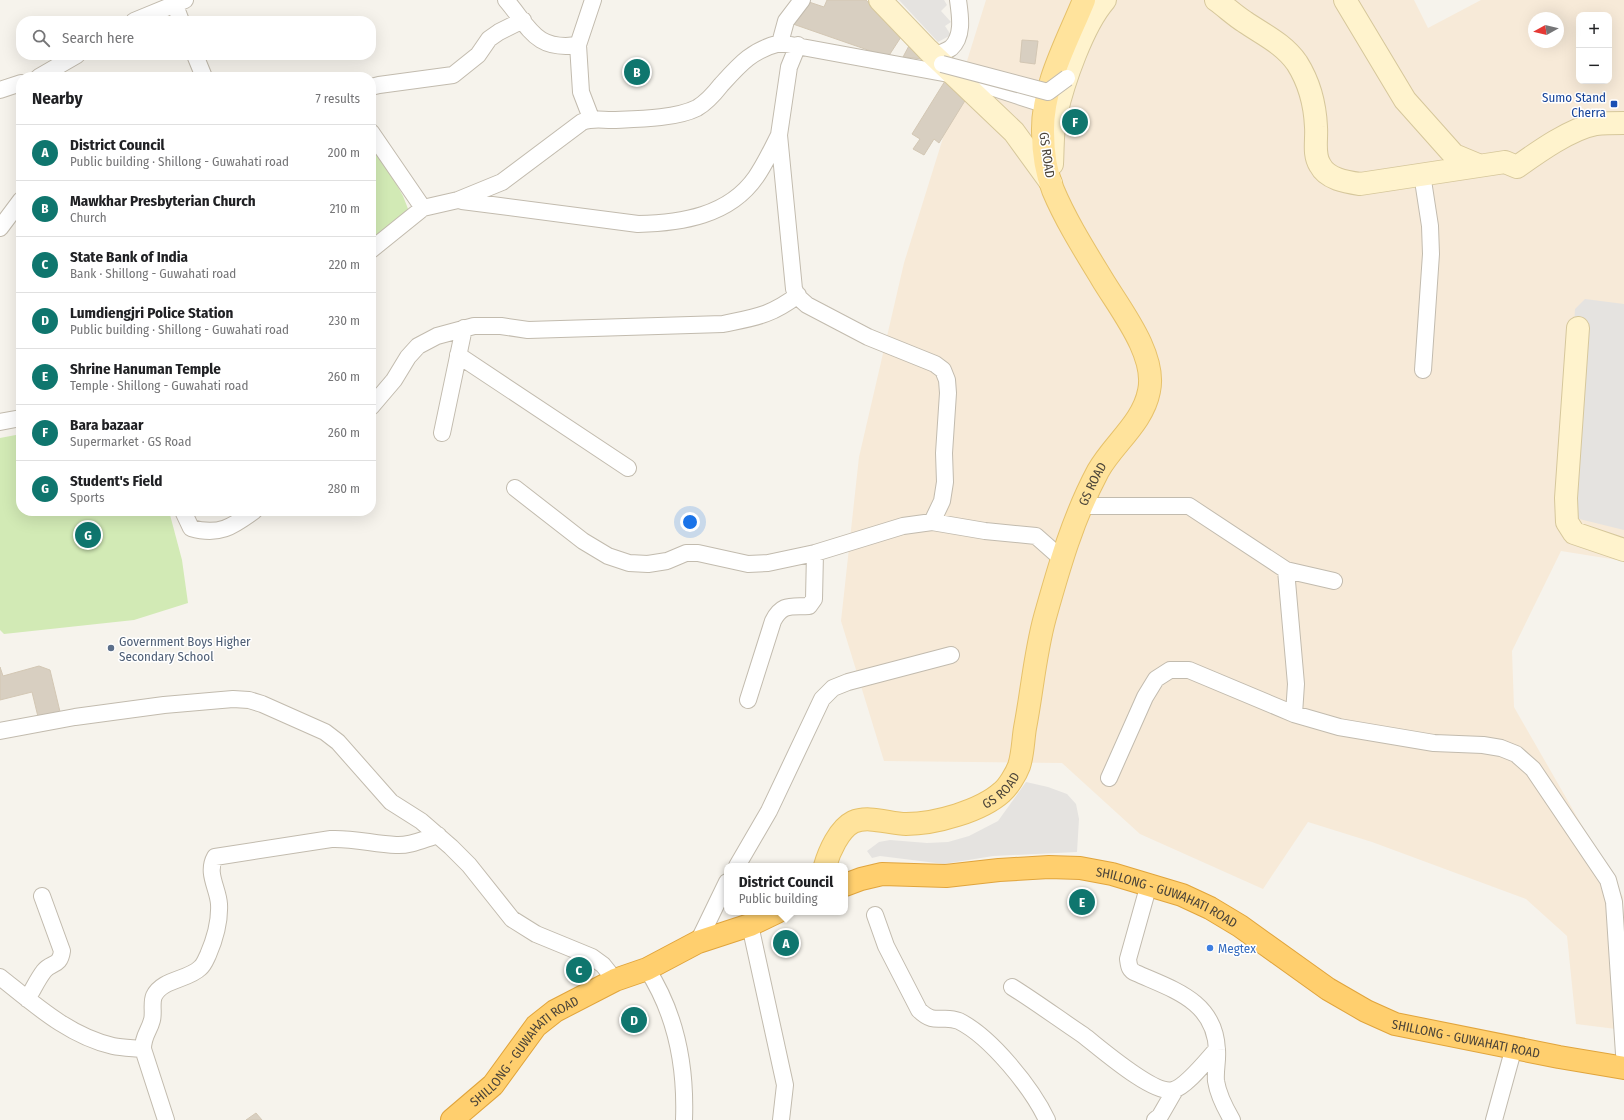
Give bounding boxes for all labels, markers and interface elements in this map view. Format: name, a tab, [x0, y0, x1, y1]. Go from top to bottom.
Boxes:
north arrow	[1528, 12, 1564, 48]
map controls	[1576, 12, 1612, 84]
button: +	[1576, 12, 1612, 48]
search box	[16, 16, 376, 60]
icon: search	[30, 27, 52, 49]
text: Search here	[62, 29, 134, 47]
button: −	[1576, 48, 1612, 84]
pin: B	[624, 57, 650, 87]
text: Nearby	[32, 88, 83, 109]
place label: Sumo Stand Cherra	[1542, 90, 1606, 120]
text: 7 results	[316, 91, 360, 106]
marker: Sumo Stand Cherra	[1609, 99, 1619, 109]
pin: F	[1062, 107, 1088, 137]
street label: GS ROAD	[1036, 131, 1058, 179]
text: District Council	[70, 136, 165, 154]
text: A	[41, 145, 49, 160]
text: 200 m	[328, 145, 360, 160]
text: Public building · Shillong - Guwahati road	[70, 154, 289, 169]
text: Mawkhar Presbyterian Church	[70, 192, 256, 210]
text: B	[41, 201, 49, 216]
text: 210 m	[330, 201, 360, 216]
text: Church	[70, 210, 107, 225]
text: State Bank of India	[70, 248, 188, 266]
text: C	[42, 257, 48, 272]
text: 220 m	[329, 257, 360, 272]
text: Bank · Shillong - Guwahati road	[70, 266, 236, 281]
text: Lumdiengjri Police Station	[70, 304, 233, 322]
text: D	[41, 313, 49, 328]
text: 230 m	[329, 313, 360, 328]
text: Public building · Shillong - Guwahati road	[70, 322, 289, 337]
text: Shrine Hanuman Temple	[70, 360, 221, 378]
text: E	[42, 369, 48, 384]
text: 260 m	[328, 369, 360, 384]
text: Temple · Shillong - Guwahati road	[70, 378, 248, 393]
text: Bara bazaar	[70, 416, 143, 434]
text: F	[42, 425, 48, 440]
text: 260 m	[328, 425, 360, 440]
text: Supermarket · GS Road	[70, 434, 191, 449]
street label: GS ROAD	[1075, 459, 1109, 508]
text: Student's Field	[70, 472, 162, 490]
text: G	[41, 481, 49, 496]
text: 280 m	[328, 481, 360, 496]
text: Sports	[70, 490, 105, 505]
your location	[680, 512, 700, 532]
pin: G	[75, 520, 101, 550]
place label: Government Boys Higher Secondary School	[119, 634, 251, 664]
marker: Government Boys Higher Secondary School	[106, 643, 116, 653]
street label: GS ROAD	[979, 769, 1022, 811]
popup	[724, 863, 848, 915]
street label: SHILLONG - GUWAHATI ROAD	[1095, 864, 1240, 930]
text: District Council	[739, 873, 833, 891]
pin: E	[1069, 887, 1095, 917]
text: Public building	[739, 891, 818, 906]
pin: A	[773, 928, 799, 958]
place label: Megtex	[1218, 941, 1256, 956]
marker: Megtex	[1205, 943, 1215, 953]
pin: C	[566, 955, 592, 985]
street label: SHILLONG - GUWAHATI ROAD	[467, 993, 581, 1109]
pin: D	[621, 1005, 647, 1035]
street label: SHILLONG - GUWAHATI ROAD	[1391, 1016, 1541, 1061]

